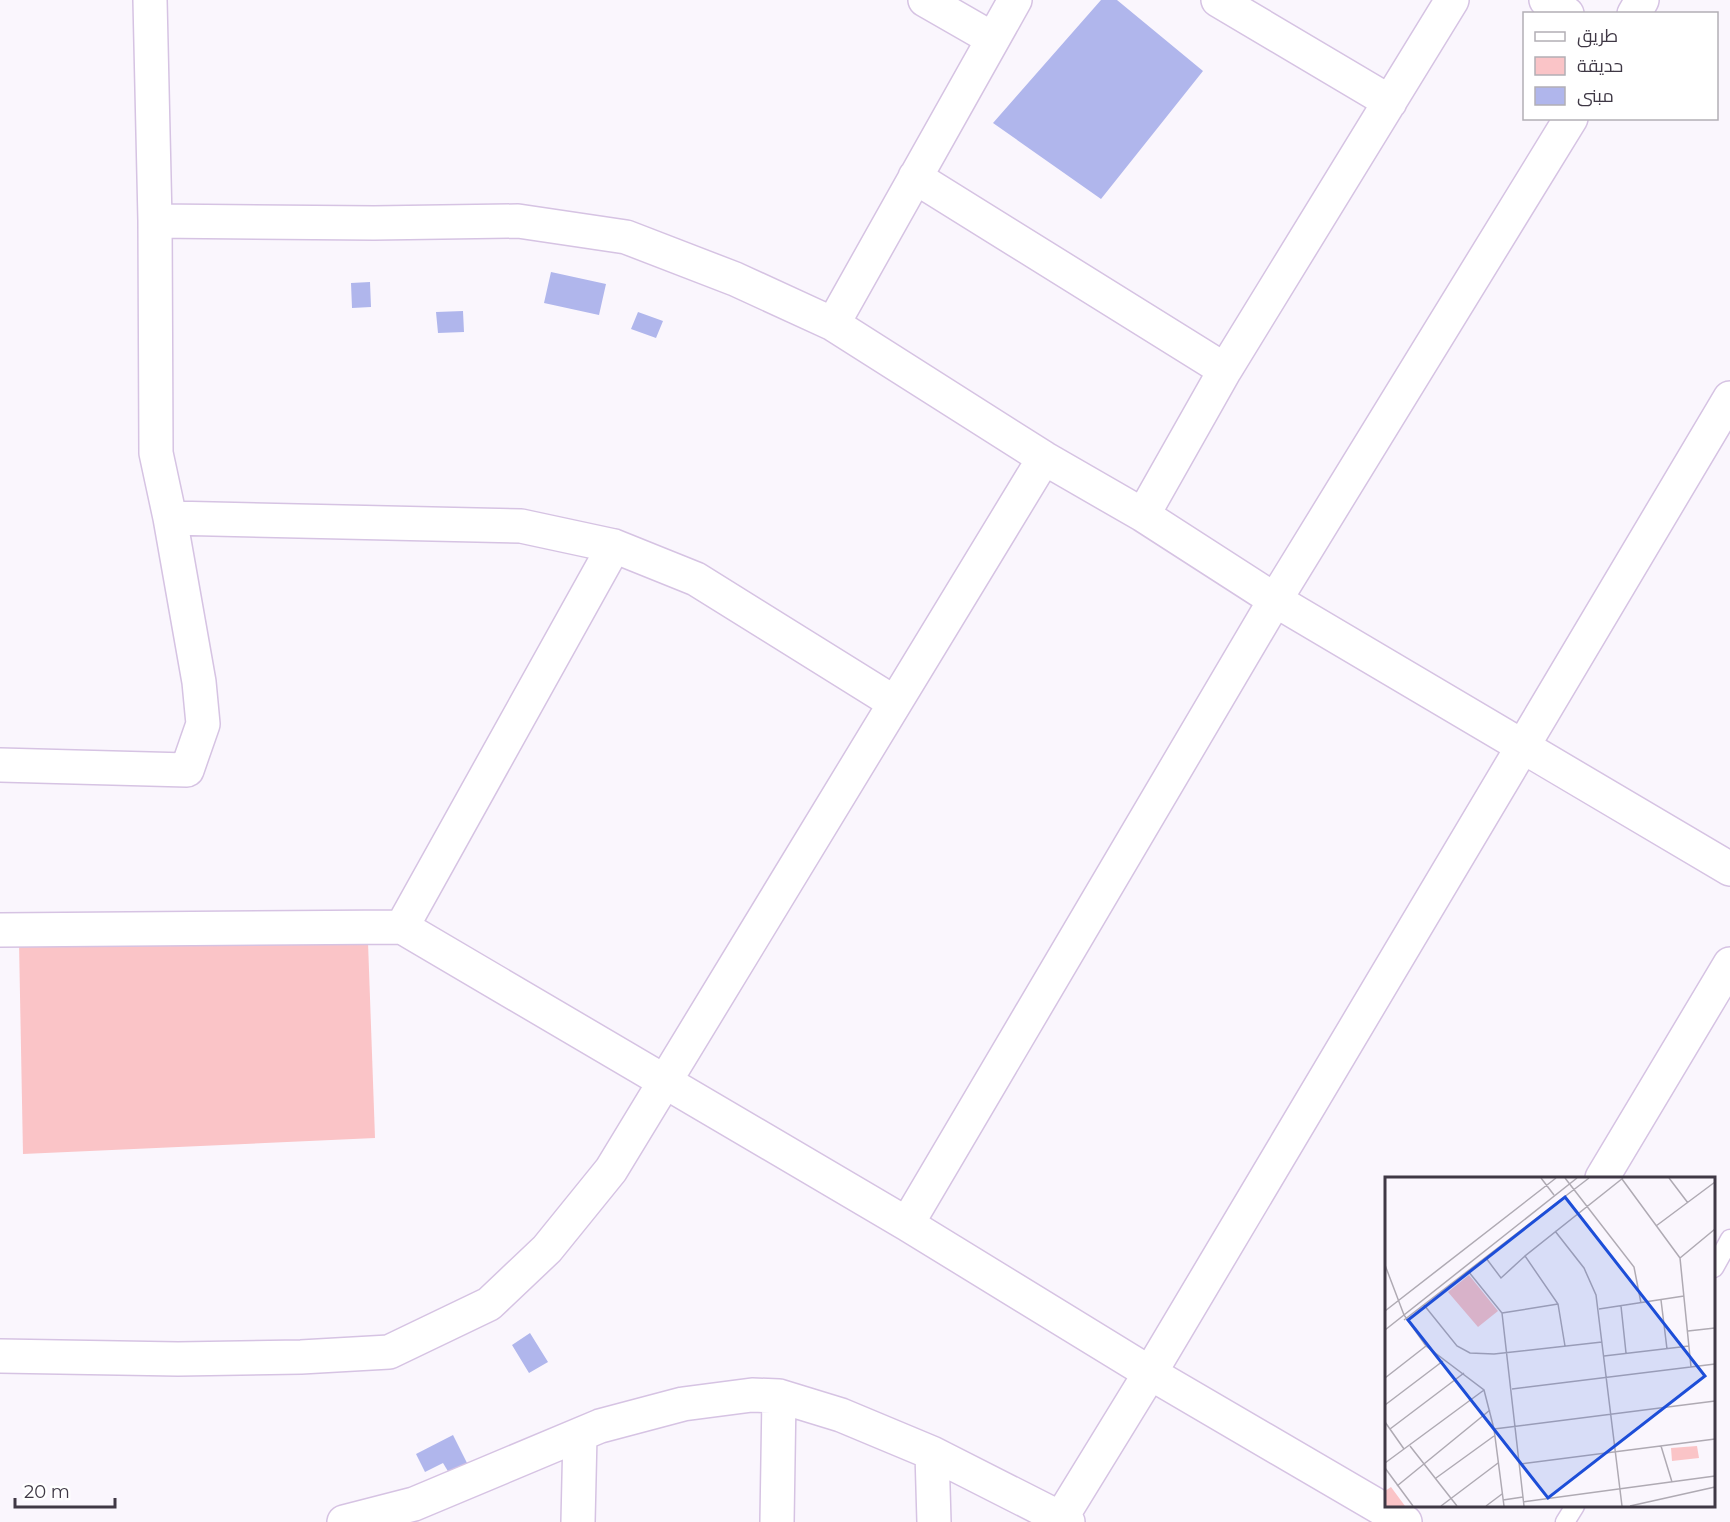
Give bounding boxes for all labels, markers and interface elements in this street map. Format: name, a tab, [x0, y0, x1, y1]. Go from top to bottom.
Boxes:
legend	[1523, 12, 1718, 120]
text: طريق	[1577, 25, 1618, 48]
text: حديقة	[1577, 55, 1623, 77]
text: مبنى	[1577, 85, 1614, 107]
inset map	[1385, 1177, 1715, 1507]
scale bar	[15, 1471, 116, 1509]
text: 20 m	[24, 1481, 70, 1503]

